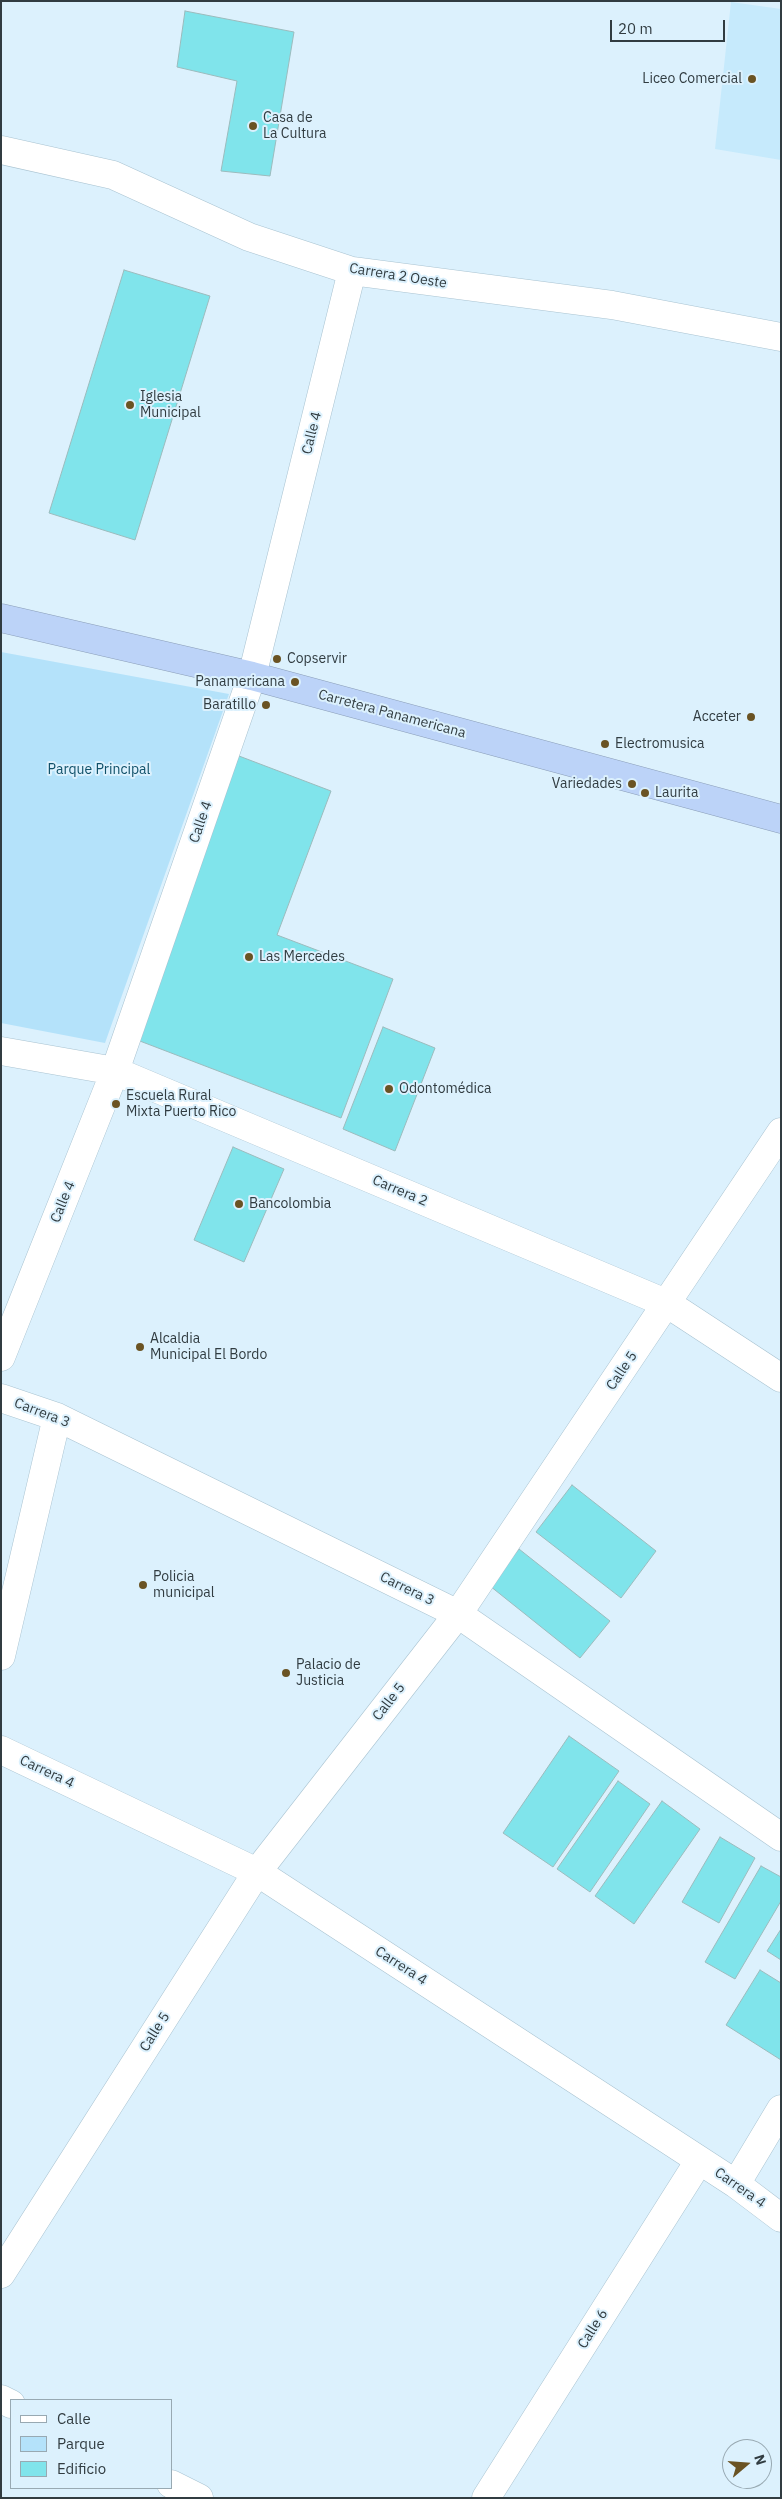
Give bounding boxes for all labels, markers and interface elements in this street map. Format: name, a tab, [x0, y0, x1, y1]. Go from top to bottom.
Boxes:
scale bar	[612, 10, 727, 42]
text: 20 m	[618, 19, 653, 38]
place label: Liceo Comercial	[642, 71, 742, 87]
marker: Liceo Comercial	[746, 73, 758, 85]
place label: Casa de La Cultura	[263, 110, 327, 142]
marker: Casa de La Cultura	[247, 120, 259, 132]
street label: Carrera 2 Oeste	[348, 260, 448, 292]
place label: Iglesia Municipal	[140, 389, 201, 422]
marker: Iglesia Municipal	[124, 399, 136, 411]
street label: Calle 4	[299, 410, 325, 456]
place label: Copservir	[287, 651, 347, 667]
marker: Copservir	[271, 653, 283, 665]
place label: Panamericana	[195, 674, 285, 690]
marker: Panamericana	[289, 676, 301, 688]
street label: Carretera Panamericana	[316, 686, 468, 742]
place label: Baratillo	[203, 697, 256, 713]
marker: Baratillo	[260, 699, 272, 711]
place label: Acceter	[693, 709, 741, 725]
marker: Acceter	[745, 711, 757, 723]
place label: Electromusica	[615, 736, 705, 752]
marker: Electromusica	[599, 738, 611, 750]
park label: Parque Principal	[48, 762, 150, 778]
place label: Variedades	[552, 776, 622, 792]
marker: Variedades	[626, 778, 638, 790]
place label: Laurita	[655, 785, 698, 801]
marker: Laurita	[639, 787, 651, 799]
street label: Calle 4	[186, 799, 216, 845]
place label: Las Mercedes	[259, 949, 345, 965]
marker: Las Mercedes	[243, 951, 255, 963]
place label: Odontomédica	[399, 1081, 492, 1097]
marker: Odontomédica	[383, 1083, 395, 1095]
place label: Escuela Rural Mixta Puerto Rico	[126, 1088, 236, 1120]
marker: Escuela Rural Mixta Puerto Rico	[110, 1098, 122, 1110]
street label: Carrera 2	[370, 1172, 430, 1210]
street label: Calle 4	[47, 1179, 79, 1225]
place label: Bancolombia	[249, 1196, 331, 1212]
marker: Bancolombia	[233, 1198, 245, 1210]
place label: Alcaldia Municipal El Bordo	[150, 1331, 267, 1364]
marker: Alcaldia Municipal El Bordo	[134, 1341, 146, 1353]
street label: Calle 5	[603, 1348, 641, 1394]
street label: Carrera 3	[12, 1395, 72, 1431]
place label: Policia municipal	[153, 1569, 215, 1601]
street label: Carrera 3	[377, 1569, 437, 1609]
marker: Policia municipal	[137, 1579, 149, 1591]
place label: Palacio de Justicia	[296, 1657, 361, 1690]
marker: Palacio de Justicia	[280, 1667, 292, 1679]
street label: Calle 5	[369, 1680, 409, 1724]
street label: Carrera 4	[17, 1752, 77, 1792]
street label: Carrera 4	[372, 1943, 430, 1989]
street label: Calle 5	[136, 2009, 174, 2055]
street label: Carrera 4	[711, 2164, 769, 2212]
street label: Calle 6	[574, 2306, 612, 2352]
legend	[10, 2399, 172, 2489]
text: Calle	[57, 2409, 91, 2428]
text: Parque	[57, 2434, 105, 2453]
north arrow	[722, 2439, 772, 2489]
text: N	[750, 2452, 770, 2467]
text: Edificio	[57, 2459, 106, 2478]

